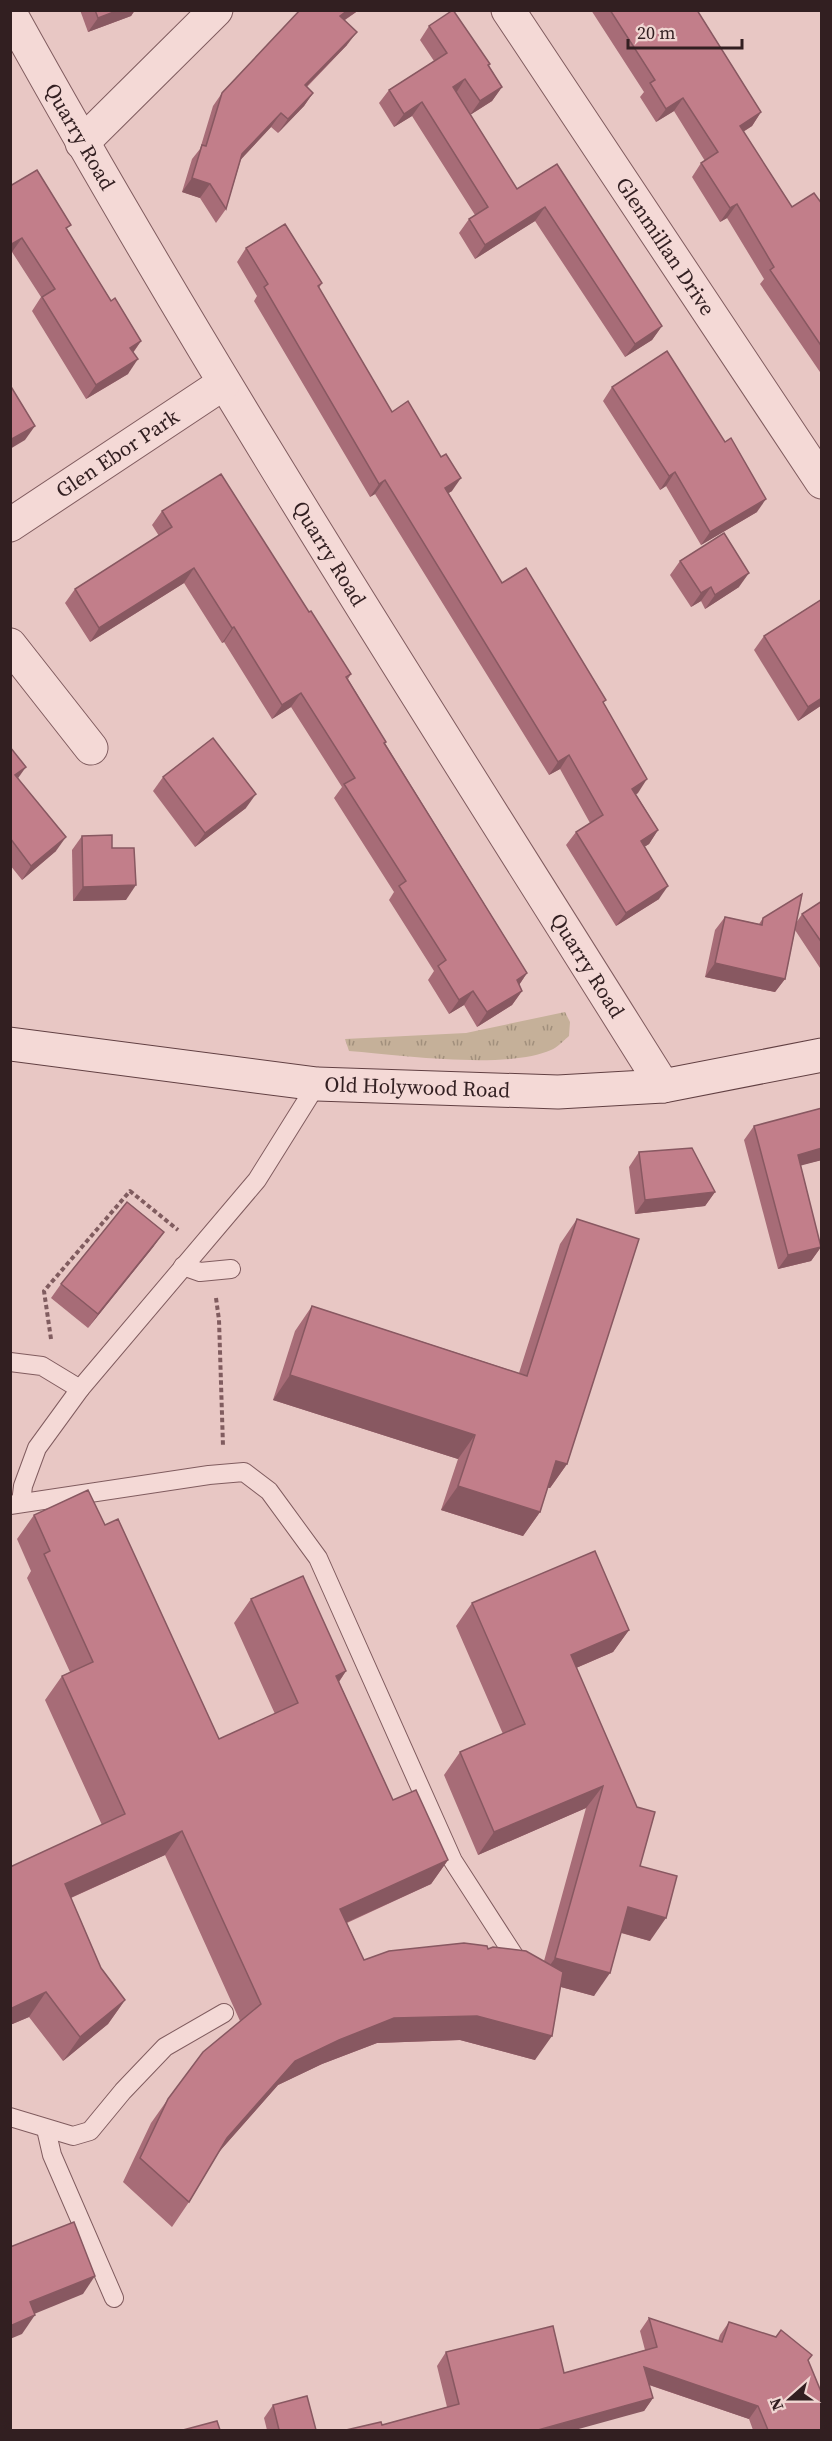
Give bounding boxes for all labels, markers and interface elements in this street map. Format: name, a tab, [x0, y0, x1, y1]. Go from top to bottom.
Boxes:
scale bar	[628, 12, 742, 50]
text: 20 m	[637, 20, 675, 45]
street label: Quarry Road	[38, 78, 122, 195]
street label: Glenmillan Drive	[609, 171, 722, 321]
street label: Glen Ebor Park	[50, 402, 185, 505]
street label: Quarry Road	[286, 495, 373, 612]
street label: Quarry Road	[544, 907, 632, 1023]
street label: Old Holywood Road	[324, 1069, 511, 1104]
north arrow	[760, 2369, 820, 2429]
text: N	[764, 2395, 788, 2414]

